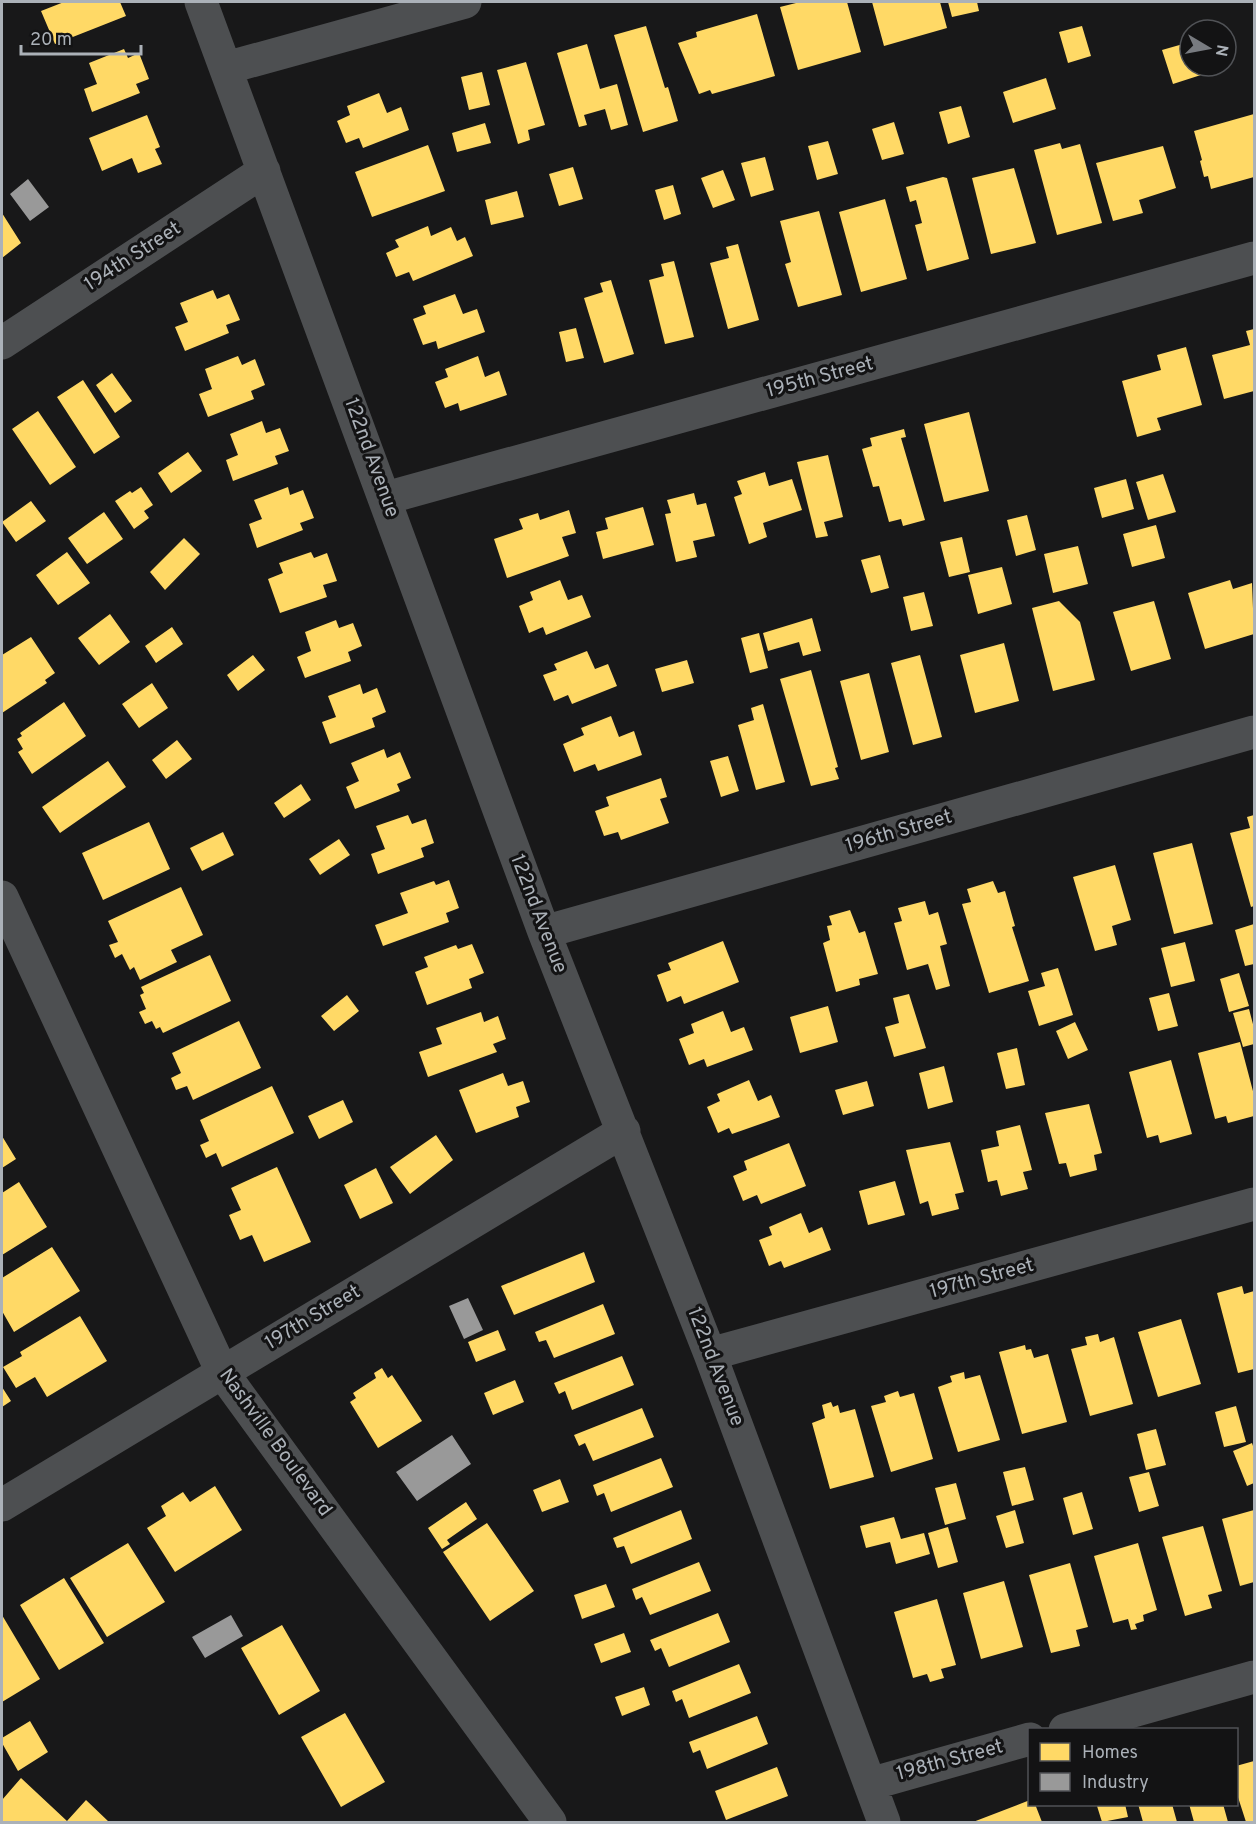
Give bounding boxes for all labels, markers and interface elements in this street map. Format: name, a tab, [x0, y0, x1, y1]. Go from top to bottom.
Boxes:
scale bar	[21, 18, 141, 56]
north arrow	[1178, 18, 1238, 78]
text: 20 m	[30, 29, 72, 52]
text: N	[1210, 43, 1232, 58]
street label: 194th Street	[80, 216, 186, 298]
street label: 195th Street	[764, 351, 876, 405]
street label: 122nd Avenue	[337, 395, 405, 521]
street label: 196th Street	[843, 804, 955, 860]
street label: 122nd Avenue	[503, 851, 573, 977]
street label: 197th Street	[927, 1253, 1037, 1305]
street label: 197th Street	[261, 1279, 365, 1357]
street label: 122nd Avenue	[680, 1304, 750, 1430]
street label: Nashville Boulevard	[213, 1364, 337, 1522]
legend	[1028, 1728, 1238, 1806]
street label: 198th Street	[894, 1734, 1006, 1788]
text: Homes	[1082, 1742, 1138, 1765]
text: Industry	[1082, 1772, 1149, 1795]

